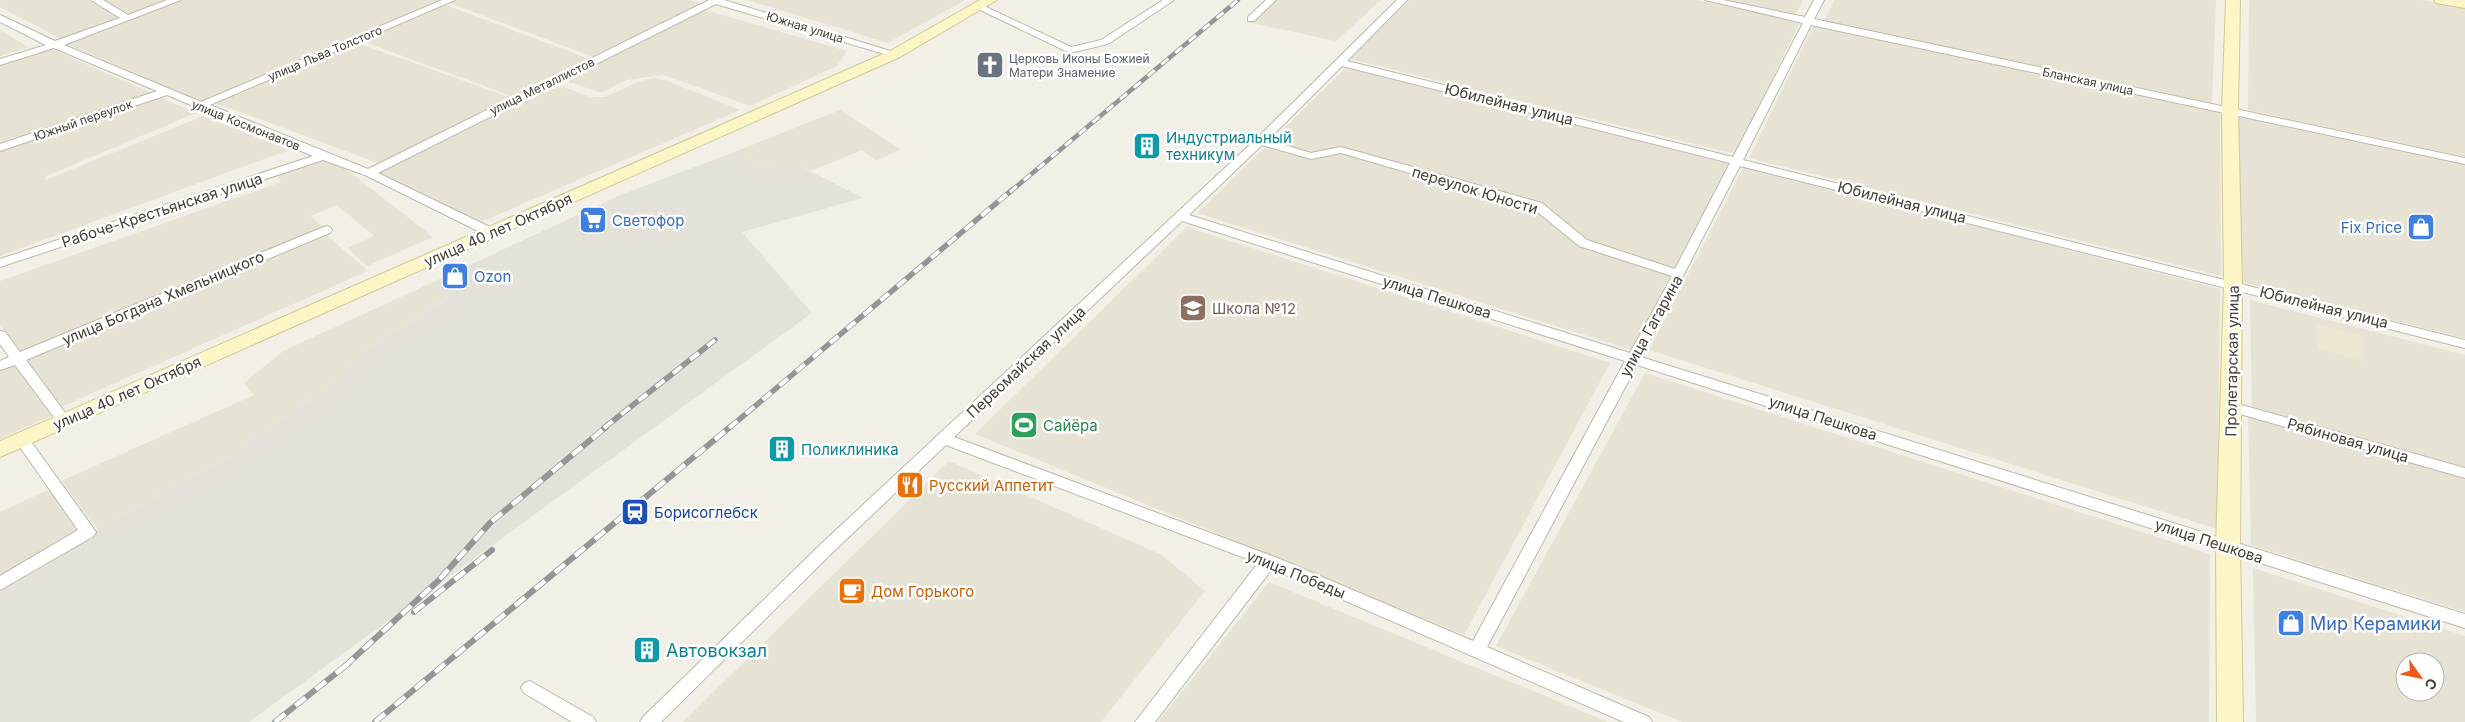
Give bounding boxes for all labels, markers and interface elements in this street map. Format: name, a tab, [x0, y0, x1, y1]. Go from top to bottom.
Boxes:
street label: Южная улица	[765, 8, 845, 46]
street label: улица Льва Толстого	[266, 22, 384, 84]
church icon: Церковь Иконы Божией Матери Знамение	[975, 50, 1005, 80]
place label: Церковь Иконы Божией Матери Знамение	[1009, 51, 1150, 80]
street label: улица Металлистов	[487, 54, 597, 118]
street label: Бланская улица	[2041, 64, 2135, 98]
street label: Юбилейная улица	[1443, 79, 1575, 129]
street label: Южный переулок	[32, 96, 135, 144]
street label: улица Космонавтов	[190, 96, 303, 154]
place label: Индустриальный техникум	[1166, 128, 1292, 164]
building icon: Индустриальный техникум	[1132, 131, 1162, 161]
street label: переулок Юности	[1410, 162, 1540, 218]
street label: Рабоче-Крестьянская улица	[59, 169, 265, 251]
street label: Юбилейная улица	[1836, 177, 1968, 227]
street label: улица 40 лет Октября	[421, 189, 575, 271]
supermarket icon: Светофор	[578, 205, 608, 235]
place label: Светофор	[612, 211, 684, 230]
shop icon: Fix Price	[2406, 212, 2436, 242]
place label: Fix Price	[2341, 218, 2402, 237]
street label: улица Богдана Хмельницкого	[59, 247, 267, 349]
shop icon: Ozon	[440, 261, 470, 291]
place label: Ozon	[474, 267, 511, 286]
street label: улица Пешкова	[1380, 271, 1494, 323]
street label: улица Гагарина	[1615, 272, 1687, 380]
street label: Юбилейная улица	[2258, 282, 2390, 332]
street label: Пролетарская улица	[2221, 285, 2243, 437]
school or university icon: Школа №12	[1178, 293, 1208, 323]
place label: Школа №12	[1212, 299, 1296, 318]
street label: Первомайская улица	[963, 302, 1089, 422]
street label: улица 40 лет Октября	[50, 352, 204, 434]
street label: улица Пешкова	[1766, 392, 1880, 444]
sports icon: Сайёра	[1009, 410, 1039, 440]
street label: Рябиновая улица	[2285, 414, 2411, 466]
place label: Сайёра	[1043, 416, 1098, 435]
building icon: Поликлиника	[767, 434, 797, 464]
place label: Поликлиника	[801, 440, 899, 459]
restaurant icon: Русский Аппетит	[895, 470, 925, 500]
place label: Русский Аппетит	[929, 476, 1054, 495]
station icon: Борисоглебск	[620, 497, 650, 527]
place label: Борисоглебск	[654, 503, 758, 522]
street label: улица Пешкова	[2152, 515, 2266, 567]
street label: улица Победы	[1244, 546, 1348, 602]
cafe icon: Дом Горького	[837, 576, 867, 606]
place label: Дом Горького	[871, 582, 974, 601]
shop icon: Мир Керамики	[2276, 608, 2306, 638]
place label: Мир Керамики	[2310, 613, 2441, 634]
building icon: Автовокзал	[632, 635, 662, 665]
place label: Автовокзал	[666, 640, 767, 661]
north arrow	[2395, 652, 2445, 702]
text: С	[2421, 675, 2441, 693]

